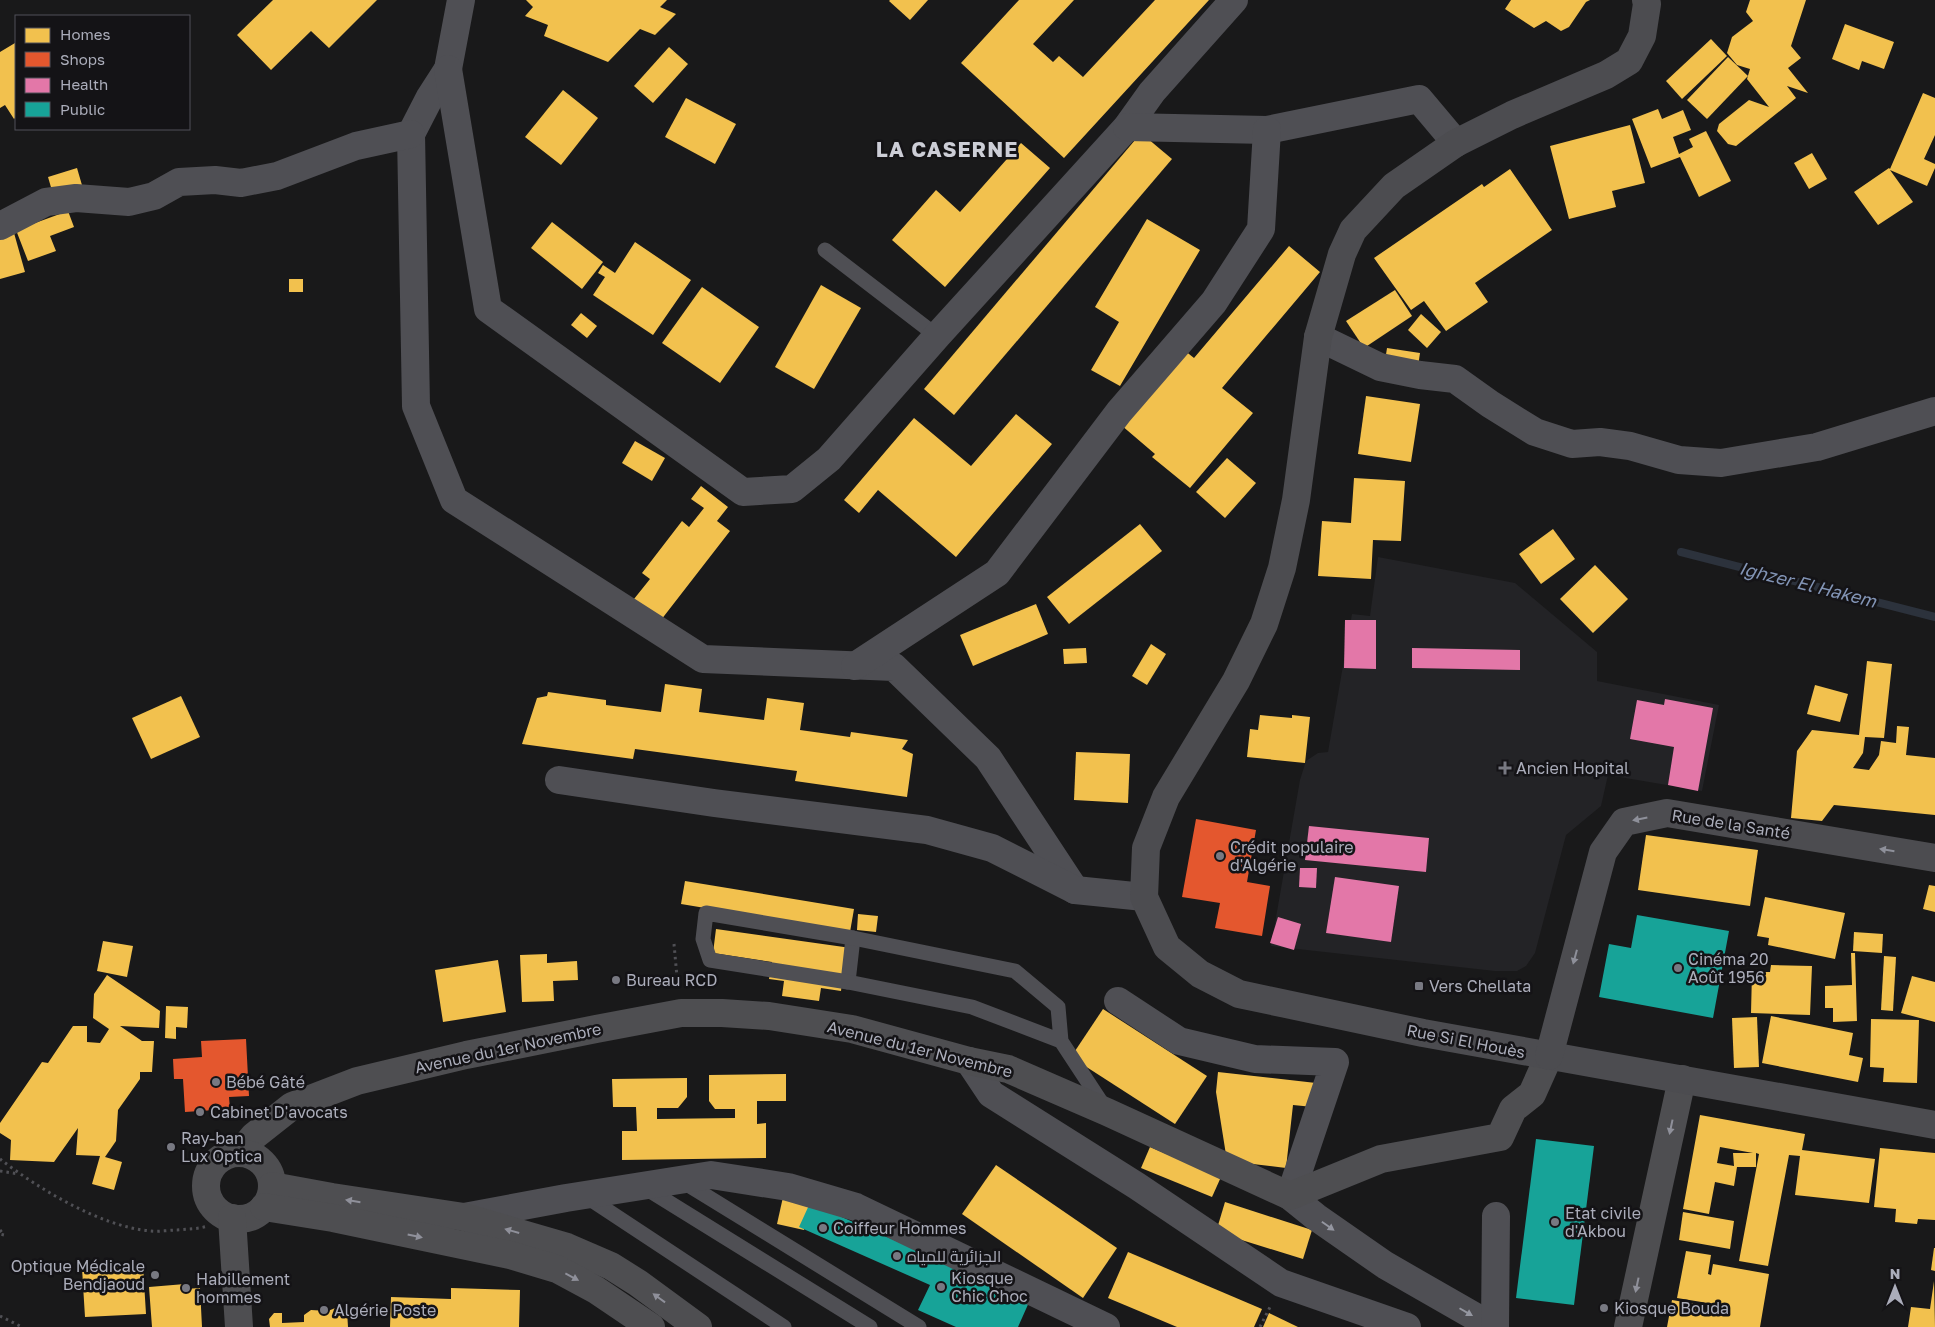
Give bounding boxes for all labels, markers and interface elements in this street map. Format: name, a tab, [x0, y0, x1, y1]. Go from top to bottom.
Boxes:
legend	[15, 15, 190, 130]
text: Homes	[60, 25, 110, 43]
text: Shops	[60, 50, 105, 68]
text: Health	[60, 75, 108, 93]
text: Public	[60, 100, 105, 118]
district label: LA CASERNE	[876, 136, 1018, 162]
water label: Ighzer El Hakem	[1737, 556, 1880, 612]
place label: Ancien Hopital	[1516, 758, 1629, 778]
marker: Ancien Hopital	[1498, 761, 1512, 775]
street label: Rue de la Santé	[1670, 805, 1792, 843]
one-way arrow	[1632, 815, 1648, 823]
place label: Crédit populaire d'Algérie	[1230, 837, 1354, 875]
one-way arrow	[1879, 845, 1895, 853]
marker: Crédit populaire d'Algérie	[1214, 850, 1226, 862]
place label: Cinéma 20 Août 1956	[1688, 949, 1769, 987]
one-way arrow	[1571, 950, 1579, 965]
marker: Cinéma 20 Août 1956	[1672, 962, 1684, 974]
place label: Bureau RCD	[626, 970, 717, 990]
marker: Bureau RCD	[610, 974, 622, 986]
place label: Vers Chellata	[1429, 976, 1531, 996]
marker: Vers Chellata	[1413, 980, 1425, 992]
street label: Avenue du 1er Novembre	[825, 1016, 1015, 1082]
street label: Avenue du 1er Novembre	[413, 1018, 603, 1078]
street label: Rue Si El Houès	[1405, 1020, 1527, 1062]
place label: Bébé Gâté	[226, 1072, 305, 1092]
marker: Bébé Gâté	[210, 1076, 222, 1088]
place label: Cabinet D'avocats	[210, 1102, 348, 1122]
marker: Cabinet D'avocats	[194, 1106, 206, 1118]
one-way arrow	[1667, 1119, 1675, 1135]
place label: Ray-ban Lux Optica	[181, 1128, 262, 1166]
marker: Ray-ban Lux Optica	[165, 1141, 177, 1153]
one-way arrow	[345, 1196, 361, 1204]
place label: Etat civile d'Akbou	[1565, 1203, 1641, 1241]
marker: Etat civile d'Akbou	[1549, 1216, 1561, 1228]
place label: Coiffeur Hommes	[833, 1218, 967, 1238]
one-way arrow	[1322, 1221, 1335, 1231]
marker: Coiffeur Hommes	[817, 1222, 829, 1234]
one-way arrow	[505, 1227, 520, 1235]
one-way arrow	[408, 1232, 423, 1240]
place label: الجزائرية للمياه	[907, 1246, 1001, 1266]
marker: الجزائرية للمياه	[891, 1250, 903, 1262]
place label: Optique Médicale Bendjaoud	[11, 1256, 145, 1294]
north arrow	[1870, 1262, 1920, 1312]
text: N	[1890, 1265, 1900, 1282]
place label: Kiosque Chic Choc	[951, 1268, 1028, 1306]
marker: Optique Médicale Bendjaoud	[149, 1269, 161, 1281]
place label: Habillement hommes	[196, 1269, 290, 1307]
one-way arrow	[564, 1273, 579, 1281]
one-way arrow	[1633, 1278, 1641, 1293]
marker: Kiosque Chic Choc	[935, 1281, 947, 1293]
marker: Habillement hommes	[180, 1282, 192, 1294]
one-way arrow	[652, 1293, 666, 1303]
place label: Kiosque Bouda	[1614, 1298, 1729, 1318]
place label: Algérie Poste	[334, 1300, 436, 1320]
marker: Kiosque Bouda	[1598, 1302, 1610, 1314]
marker: Algérie Poste	[318, 1304, 330, 1316]
one-way arrow	[1459, 1308, 1474, 1316]

